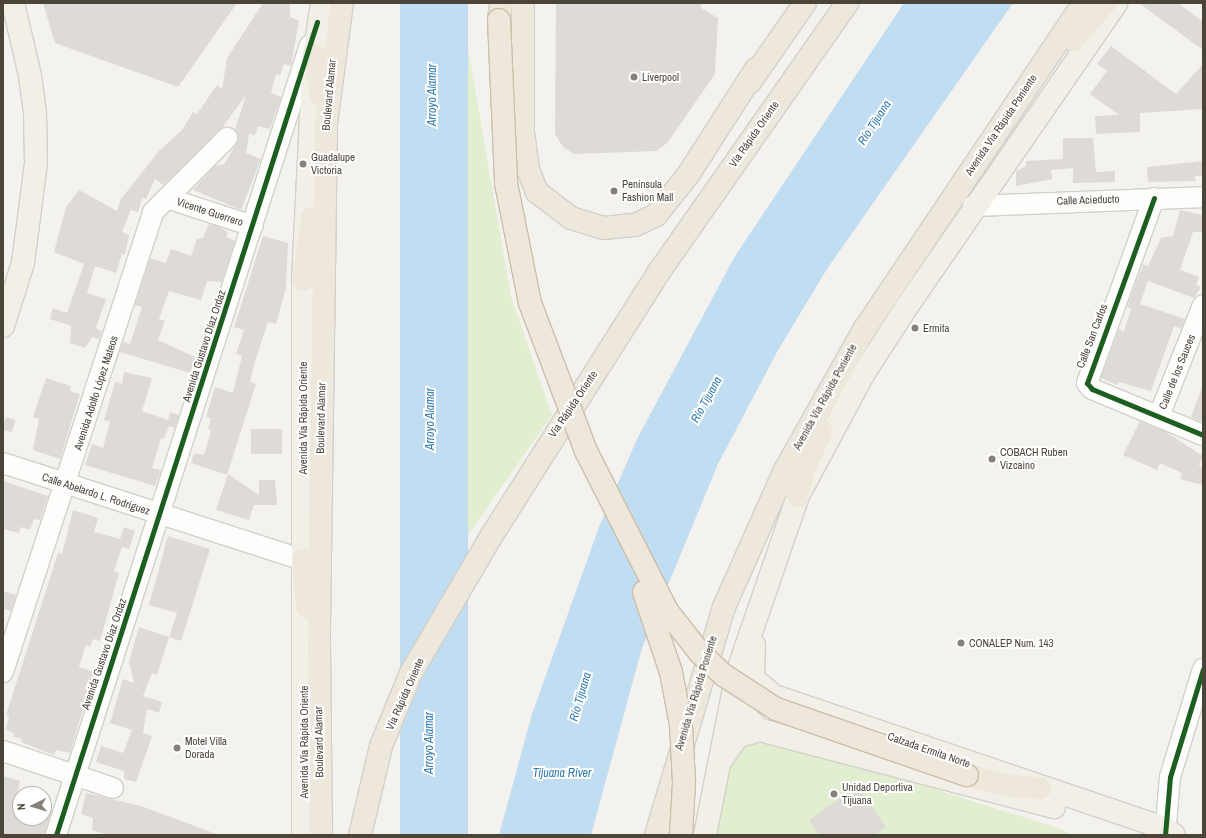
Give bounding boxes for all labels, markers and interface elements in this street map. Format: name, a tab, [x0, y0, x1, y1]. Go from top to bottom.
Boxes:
street label: Boulevard Alamar	[319, 59, 339, 131]
water label: Arroyo Alamar	[426, 64, 440, 126]
place label: Liverpool	[642, 70, 679, 84]
marker: Liverpool	[629, 72, 639, 82]
street label: Avenida Vía Rápida Poniente	[962, 72, 1040, 178]
street label: Vía Rápida Oriente	[726, 98, 782, 170]
water label: Río Tijuana	[855, 98, 895, 148]
place label: Guadalupe Victoria	[311, 151, 355, 177]
marker: Guadalupe Victoria	[298, 159, 308, 169]
place label: Peninsula Fashion Mall	[622, 178, 673, 204]
marker: Peninsula Fashion Mall	[609, 186, 619, 196]
street label: Calle Acieducto	[1056, 192, 1120, 208]
street label: Vicente Guerrero	[175, 195, 245, 229]
street label: Avenida Gustavo Díaz Ordaz	[180, 288, 228, 404]
street label: Calle San Carlos	[1074, 302, 1110, 370]
place label: Ermita	[923, 321, 950, 335]
marker: Ermita	[910, 323, 920, 333]
street label: Calle de los Sauces	[1156, 333, 1198, 411]
street label: Avenida Adolfo López Mateos	[71, 334, 121, 452]
street label: Avenida Vía Rápida Poniente	[790, 342, 860, 452]
street label: Avenida Vía Rápida Oriente	[296, 361, 310, 475]
street label: Vía Rápida Oriente	[546, 368, 600, 440]
water label: Río Tijuana	[688, 374, 726, 426]
street label: Boulevard Alamar	[314, 382, 328, 454]
water label: Arroyo Alamar	[424, 388, 438, 450]
place label: COBACH Ruben Vizcaino	[1000, 446, 1068, 472]
marker: COBACH Ruben Vizcaino	[987, 454, 997, 464]
street label: Calle Abelardo L. Rodríguez	[40, 470, 152, 518]
street label: Avenida Gustavo Díaz Ordaz	[79, 596, 129, 712]
street label: Avenida Vía Rápida Poniente	[672, 634, 720, 752]
place label: CONALEP Num. 143	[969, 636, 1054, 650]
marker: CONALEP Num. 143	[956, 638, 966, 648]
street label: Vía Rápida Oriente	[383, 656, 427, 732]
water label: Río Tijuana	[567, 671, 595, 723]
street label: Avenida Vía Rápida Oriente	[297, 685, 311, 799]
street label: Boulevard Alamar	[312, 706, 326, 778]
water label: Arroyo Alamar	[423, 712, 437, 774]
street label: Calzada Ermita Norte	[886, 730, 972, 770]
place label: Motel Villa Dorada	[185, 735, 227, 761]
marker: Motel Villa Dorada	[172, 743, 182, 753]
water label: Tijuana River	[533, 767, 591, 781]
place label: Unidad Deportiva Tijuana	[842, 781, 913, 807]
north arrow	[12, 786, 52, 826]
marker: Unidad Deportiva Tijuana	[829, 789, 839, 799]
text: N	[14, 803, 28, 811]

